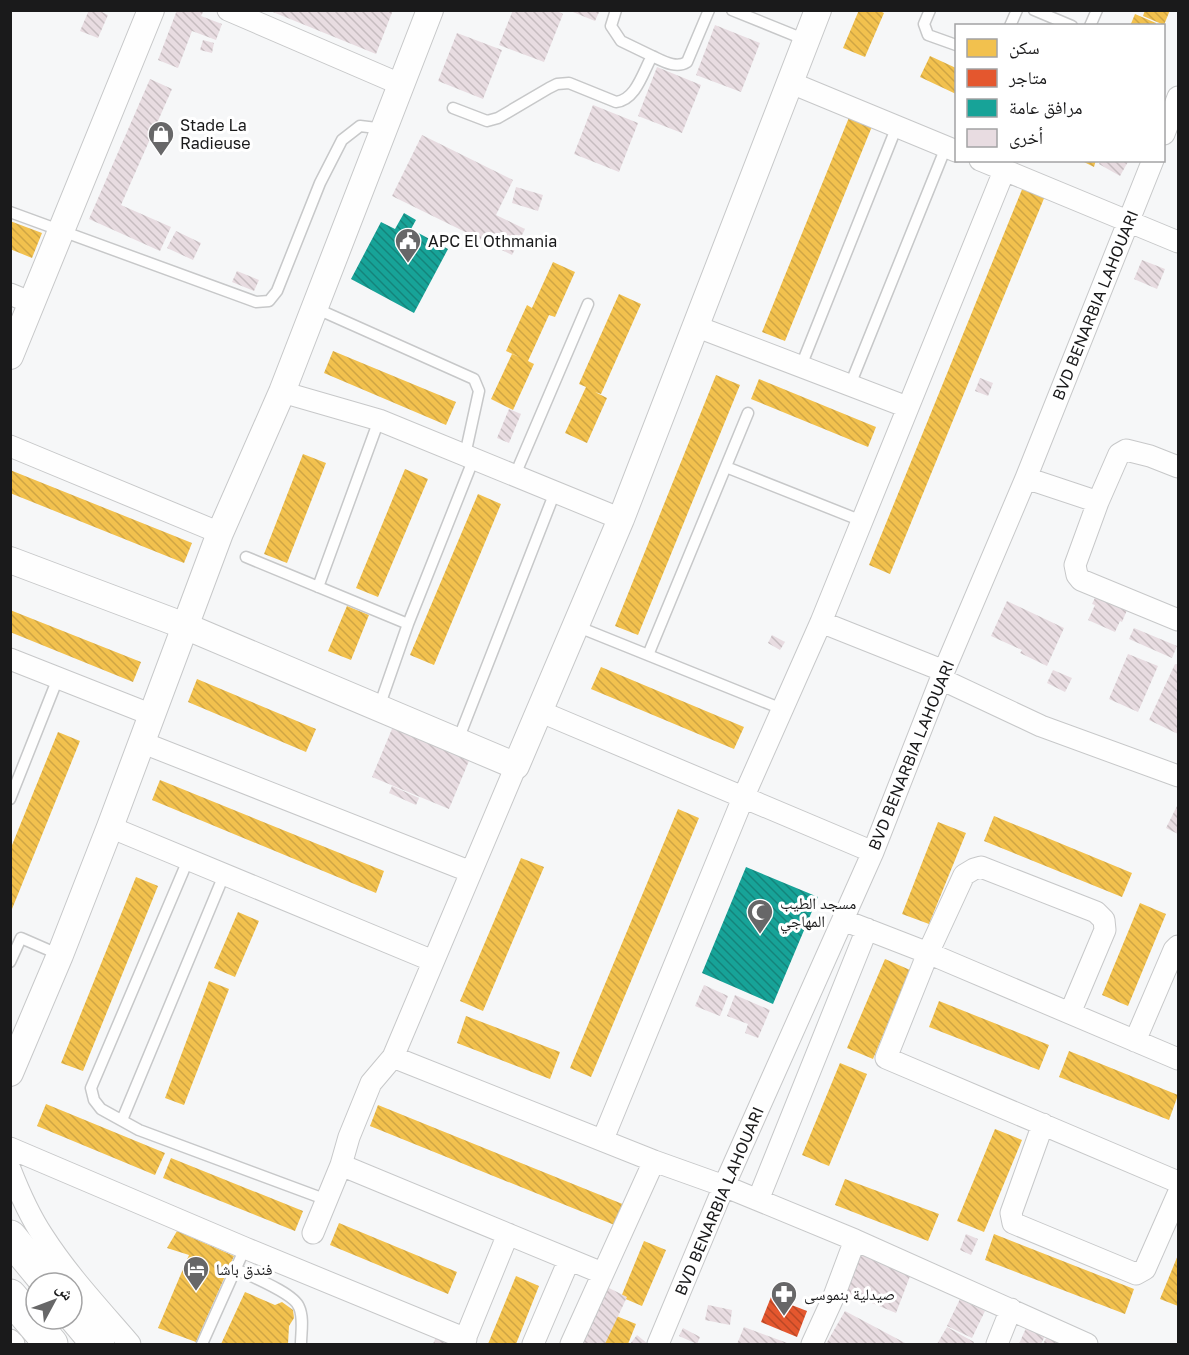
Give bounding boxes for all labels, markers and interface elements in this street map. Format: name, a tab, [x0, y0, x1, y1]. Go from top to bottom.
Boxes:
legend	[955, 24, 1165, 162]
text: سكن	[1009, 36, 1040, 59]
text: متاجر	[1008, 66, 1047, 88]
text: مرافق عامة	[1009, 96, 1082, 119]
place label: Stade La Radieuse	[180, 115, 251, 153]
shop icon: Stade La Radieuse	[146, 119, 176, 157]
text: أخرى	[1009, 126, 1043, 149]
street label: BVD BENARBIA LAHOUARI	[1048, 207, 1142, 403]
public building icon: APC El Othmania	[393, 226, 423, 264]
place label: APC El Othmania	[428, 231, 557, 251]
street label: BVD BENARBIA LAHOUARI	[864, 657, 958, 853]
place label: مسجد الطيب المهاجي	[780, 893, 856, 934]
mosque icon: مسجد الطيب المهاجي	[745, 897, 775, 935]
street label: BVD BENARBIA LAHOUARI	[670, 1104, 768, 1298]
hotel icon: فندق باشا	[181, 1254, 211, 1292]
place label: فندق باشا	[216, 1259, 272, 1280]
north arrow	[24, 1271, 84, 1331]
text: ش	[52, 1278, 78, 1304]
pharmacy icon: صيدلية بنموسى	[769, 1279, 799, 1317]
place label: صيدلية بنموسى	[804, 1284, 895, 1305]

